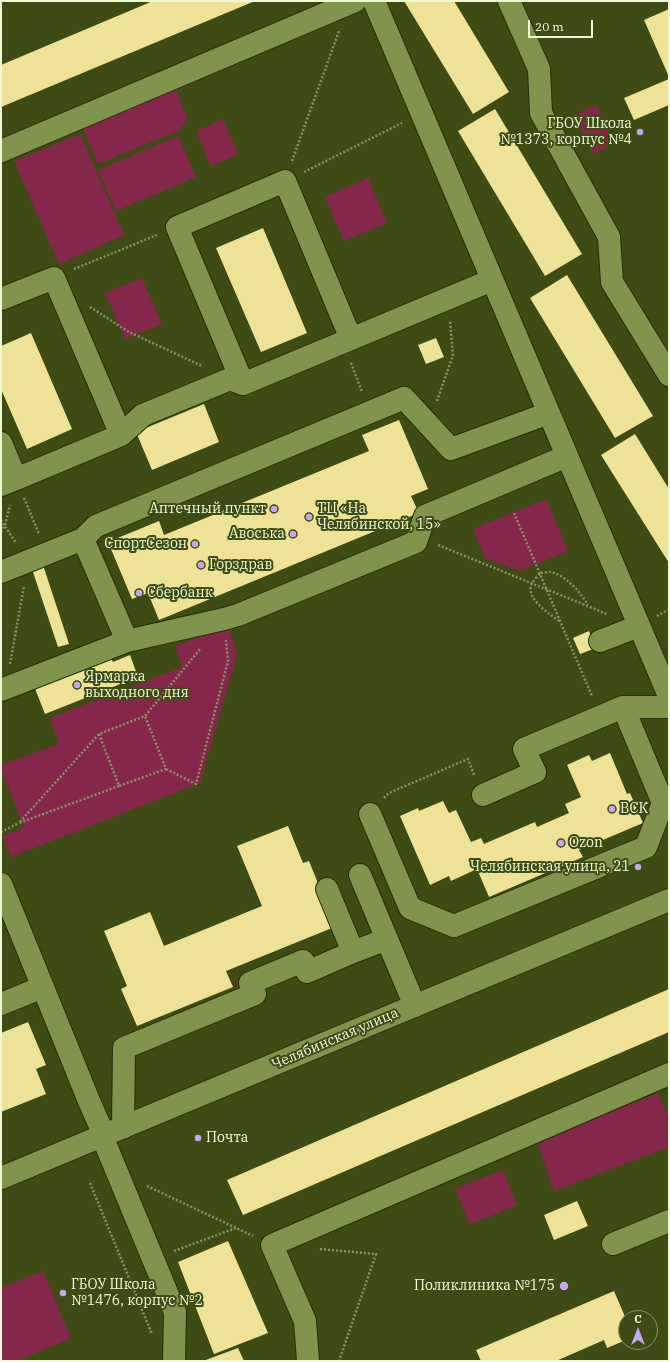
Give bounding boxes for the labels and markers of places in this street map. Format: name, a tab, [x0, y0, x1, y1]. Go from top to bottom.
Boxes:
place label: ГБОУ Школа №1373, корпус №4	[500, 116, 632, 148]
marker: ГБОУ Школа №1373, корпус №4	[635, 127, 645, 137]
place label: Аптечный пункт	[149, 501, 266, 517]
place label: ТЦ «На Челябинской, 15»	[317, 501, 441, 534]
marker: Аптечный пункт	[269, 504, 279, 514]
marker: ТЦ «На Челябинской, 15»	[304, 512, 314, 522]
place label: Авоська	[229, 526, 285, 542]
marker: Авоська	[288, 529, 298, 539]
place label: СпортСезон	[104, 536, 187, 552]
marker: СпортСезон	[190, 539, 200, 549]
place label: Горздрав	[209, 557, 272, 573]
marker: Горздрав	[196, 560, 206, 570]
place label: Сбербанк	[147, 585, 213, 601]
marker: Сбербанк	[134, 588, 144, 598]
place label: Ярмарка выходного дня	[85, 669, 189, 702]
marker: Ярмарка выходного дня	[72, 680, 82, 690]
place label: ВСК	[620, 801, 648, 817]
marker: ВСК	[607, 804, 617, 814]
place label: Ozon	[569, 835, 603, 851]
marker: Ozon	[556, 838, 566, 848]
place label: Челябинская улица, 21	[470, 859, 630, 875]
marker: Челябинская улица, 21	[633, 862, 643, 872]
place label: Почта	[206, 1130, 248, 1146]
marker: Почта	[193, 1133, 203, 1143]
place label: ГБОУ Школа №1476, корпус №2	[71, 1277, 203, 1310]
place label: Поликлиника №175	[414, 1278, 555, 1294]
marker: Поликлиника №175	[558, 1280, 570, 1292]
marker: ГБОУ Школа №1476, корпус №2	[58, 1288, 68, 1298]

